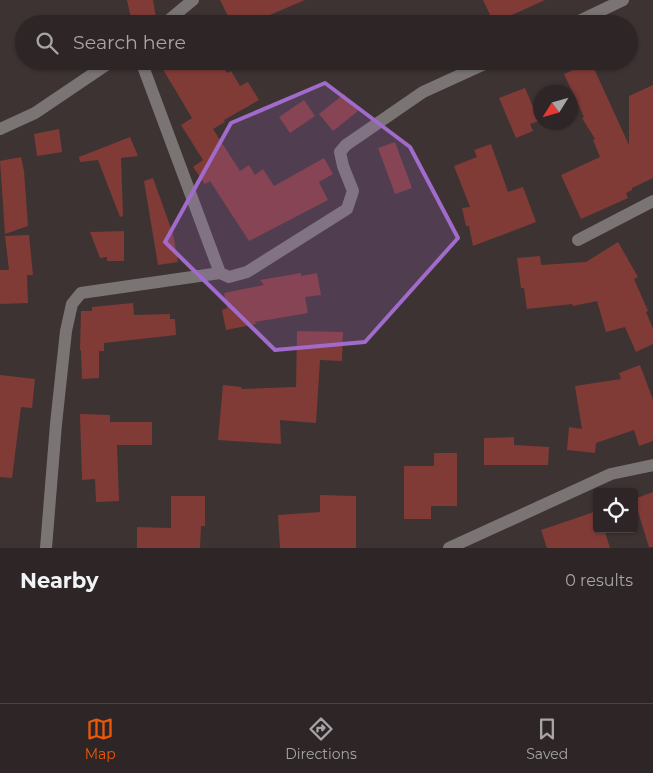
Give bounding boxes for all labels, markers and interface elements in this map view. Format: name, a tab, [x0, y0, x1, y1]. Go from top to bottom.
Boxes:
search box	[15, 15, 638, 70]
icon: search	[33, 29, 61, 57]
text: Search here	[73, 31, 186, 54]
north arrow	[533, 85, 578, 130]
map controls	[593, 488, 638, 533]
button: locate	[593, 488, 638, 533]
text: Nearby	[20, 568, 99, 593]
text: 0 results	[565, 571, 633, 590]
tab: Map	[85, 715, 116, 763]
tab: Directions	[285, 715, 357, 763]
tab: Saved	[526, 715, 568, 763]

